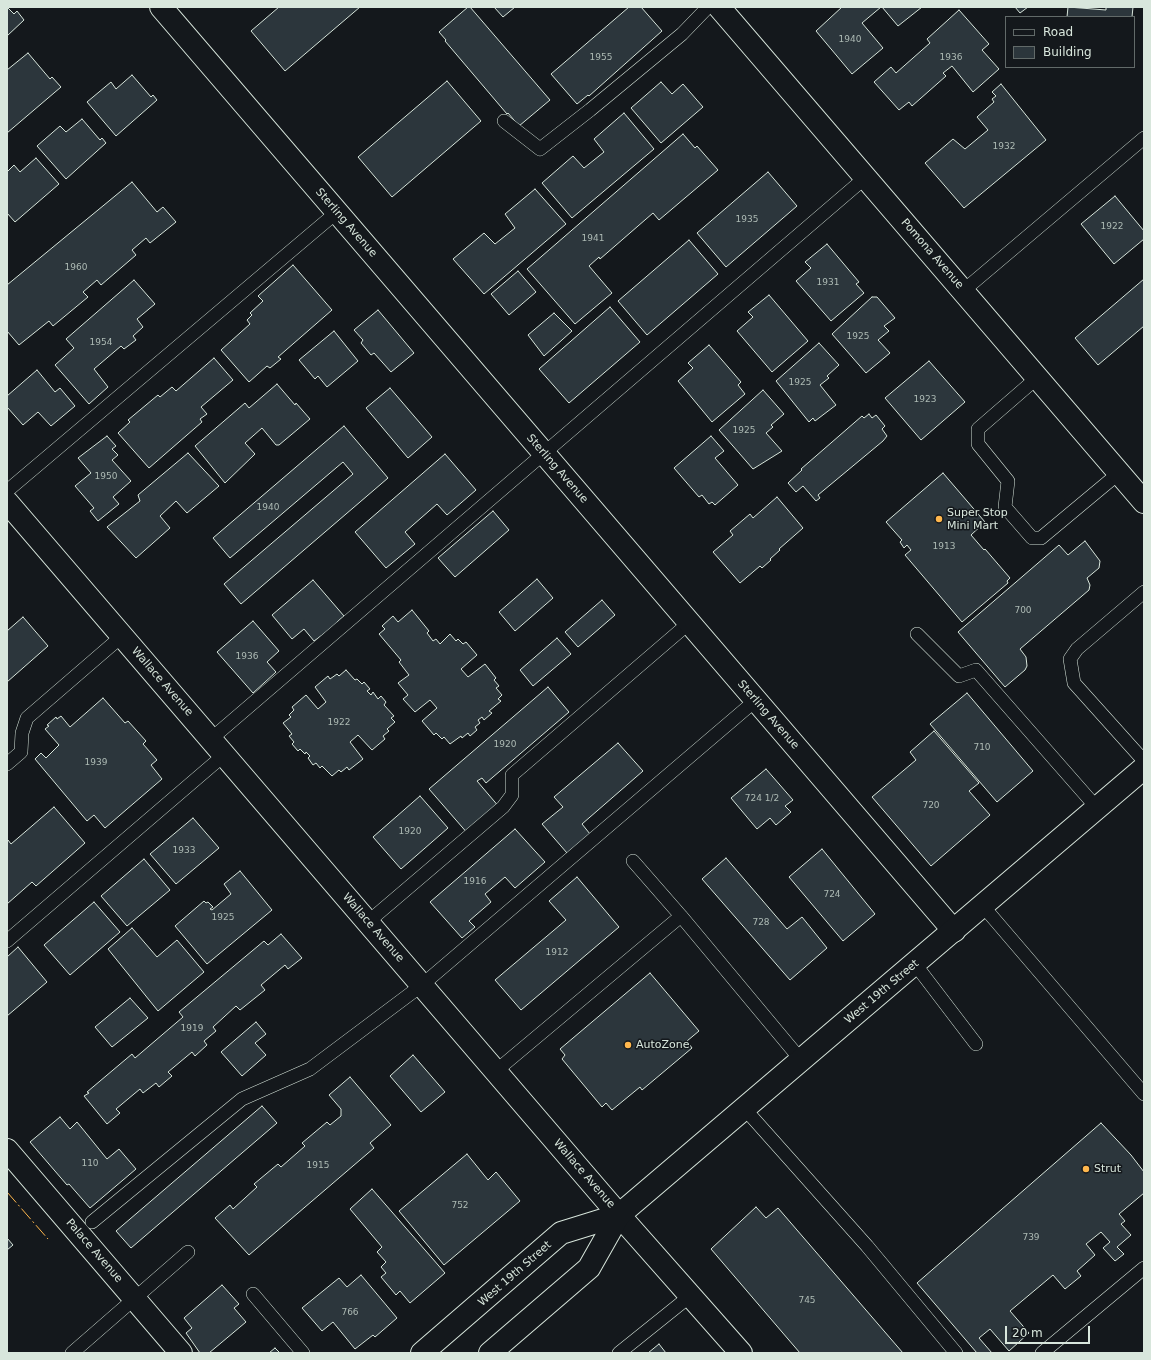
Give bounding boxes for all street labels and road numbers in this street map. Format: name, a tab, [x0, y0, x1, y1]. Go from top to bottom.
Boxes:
street label: Sterling Avenue	[312, 186, 380, 260]
street label: Pomona Avenue	[898, 216, 966, 292]
street label: Sterling Avenue	[523, 432, 591, 506]
street label: Wallace Avenue	[128, 645, 196, 719]
street label: Sterling Avenue	[734, 678, 802, 752]
street label: Wallace Avenue	[339, 891, 407, 965]
street label: West 19th Street	[842, 957, 922, 1027]
street label: Wallace Avenue	[550, 1137, 618, 1211]
street label: Palace Avenue	[63, 1217, 125, 1285]
street label: West 19th Street	[476, 1239, 554, 1309]

